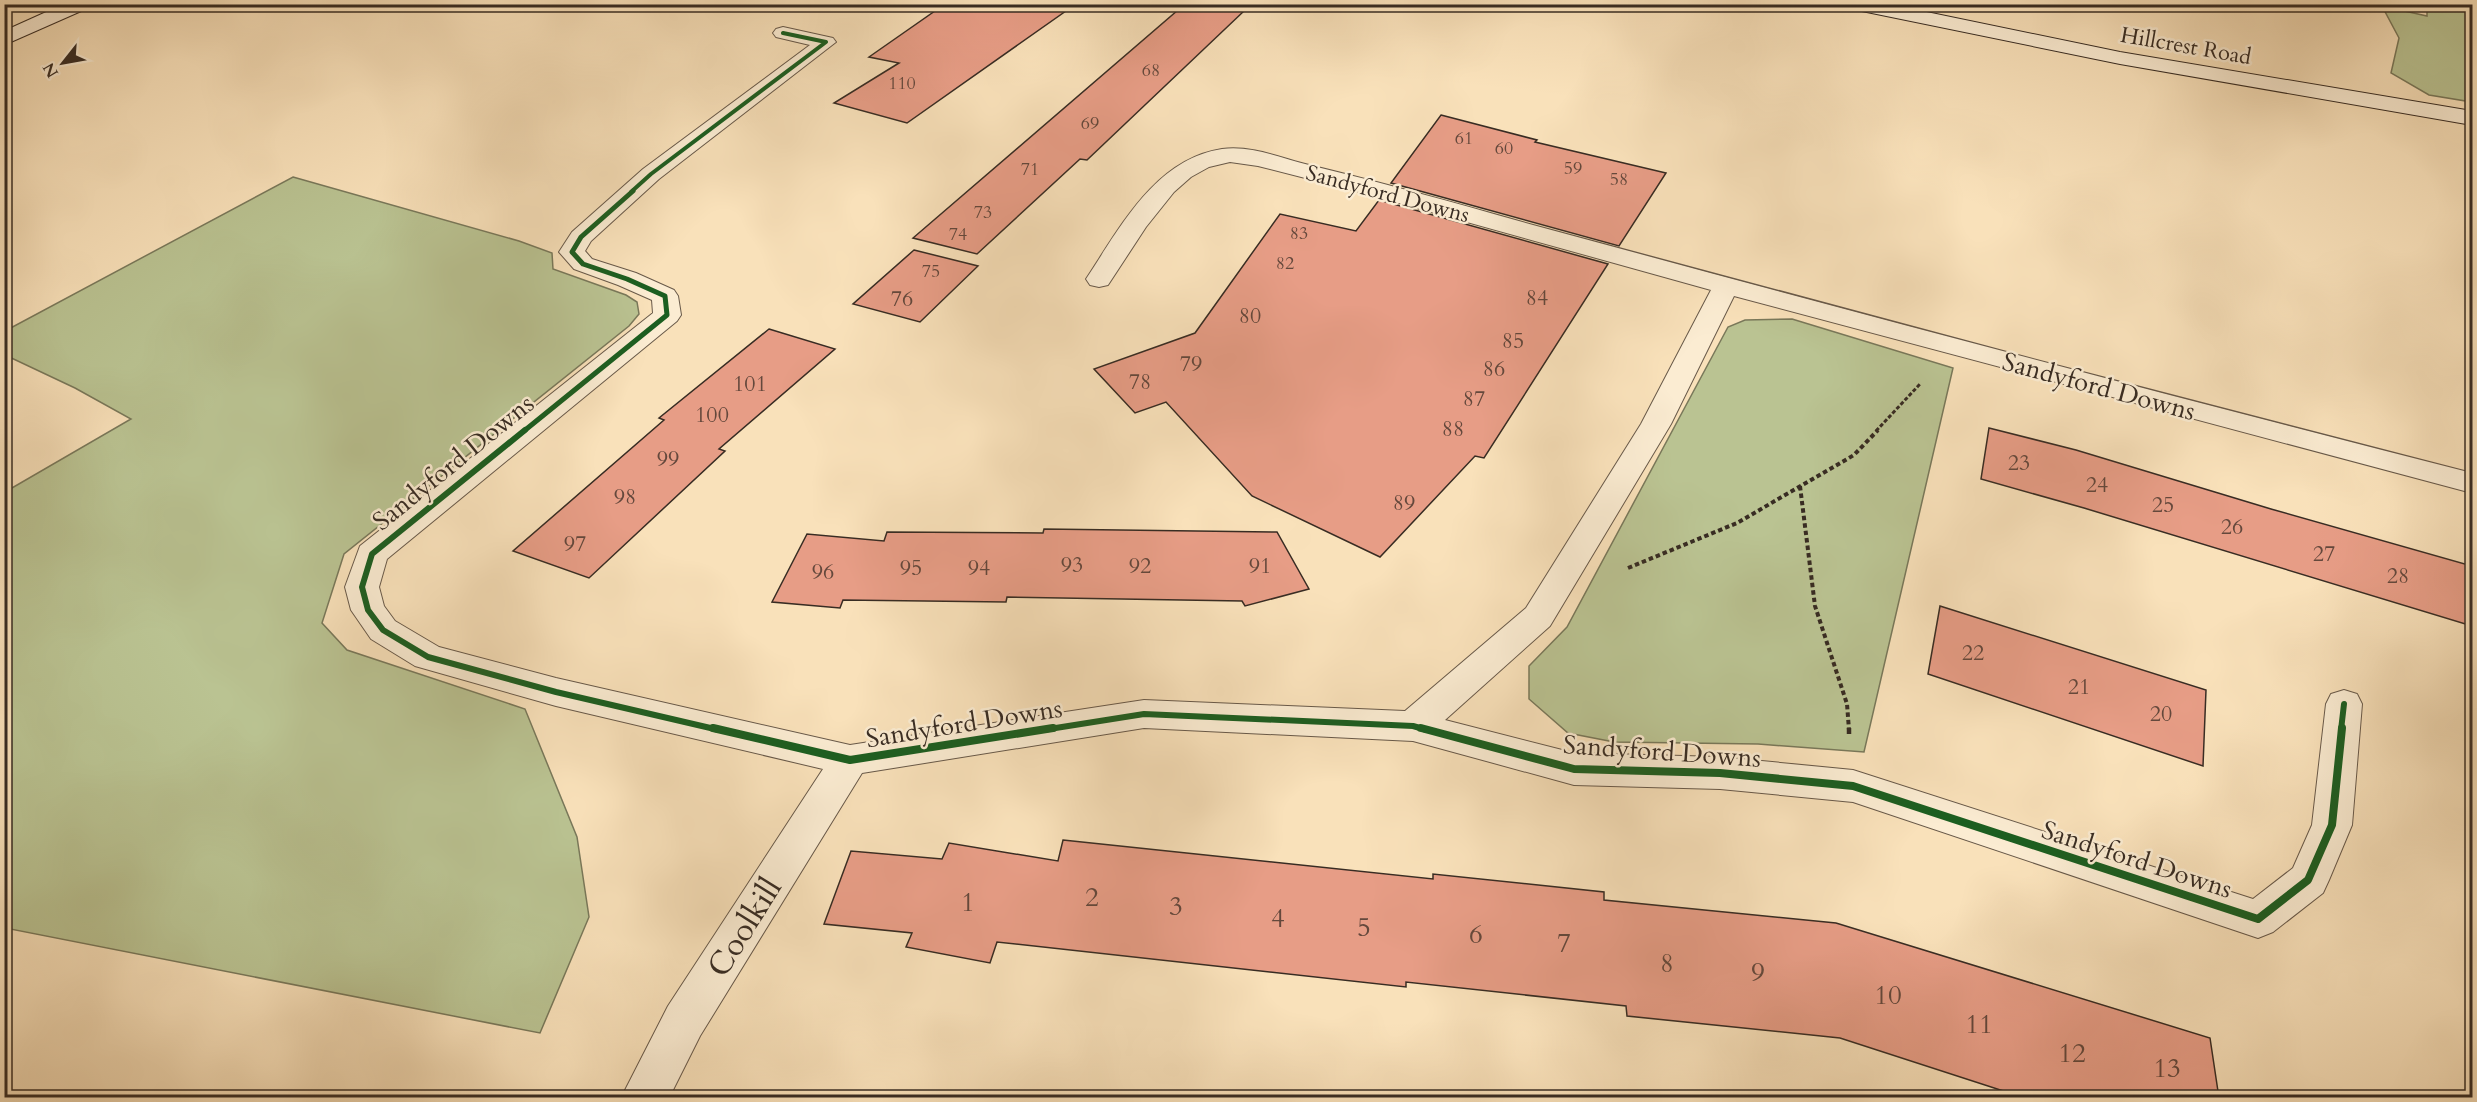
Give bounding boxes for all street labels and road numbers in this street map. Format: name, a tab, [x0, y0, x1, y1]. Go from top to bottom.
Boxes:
street label: Hillcrest Road	[2118, 20, 2254, 72]
street label: Sandyford Downs	[1303, 158, 1473, 230]
street label: Sandyford Downs	[1999, 344, 2199, 429]
street label: Sandyford Downs	[365, 386, 541, 538]
street label: Sandyford Downs	[863, 691, 1065, 756]
street label: Sandyford Downs	[1562, 727, 1762, 776]
street label: Sandyford Downs	[2037, 812, 2237, 907]
street label: Coolkill	[697, 869, 793, 986]

